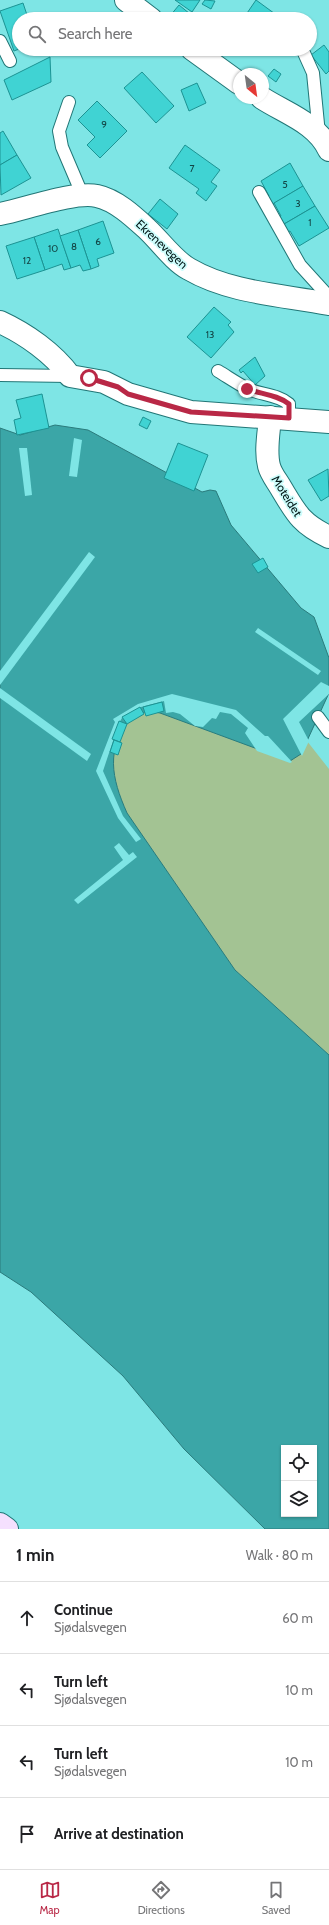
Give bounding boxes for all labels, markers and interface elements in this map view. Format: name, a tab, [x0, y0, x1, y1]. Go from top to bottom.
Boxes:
search box	[12, 12, 317, 56]
icon: search	[26, 23, 48, 45]
text: Search here	[58, 25, 133, 43]
north arrow	[233, 68, 269, 104]
house number: 9	[101, 118, 107, 131]
house number: 7	[189, 162, 195, 175]
house number: 5	[282, 178, 288, 191]
house number: 3	[295, 197, 301, 210]
street label: Ekrenevegen	[133, 216, 191, 272]
house number: 1	[308, 216, 312, 229]
house number: 6	[95, 235, 101, 248]
house number: 8	[71, 240, 77, 253]
house number: 10	[48, 242, 58, 255]
house number: 12	[23, 254, 31, 267]
house number: 13	[206, 328, 214, 341]
route start	[80, 369, 98, 387]
route end	[238, 380, 256, 398]
street label: Moteidet	[269, 473, 305, 519]
map controls	[281, 1445, 317, 1517]
button: locate	[281, 1445, 317, 1481]
button: layers	[281, 1481, 317, 1517]
text: 1 min	[16, 1545, 54, 1565]
text: Walk · 80 m	[246, 1547, 313, 1563]
text: Continue	[54, 1601, 113, 1619]
icon: ahead	[16, 1607, 38, 1629]
text: 60 m	[282, 1610, 313, 1626]
text: Sjødalsvegen	[54, 1619, 127, 1635]
text: Turn left	[54, 1673, 108, 1691]
icon: left	[16, 1679, 38, 1701]
text: 10 m	[285, 1682, 313, 1698]
text: Sjødalsvegen	[54, 1691, 127, 1707]
text: Turn left	[54, 1745, 108, 1763]
icon: left	[16, 1751, 38, 1773]
text: 10 m	[285, 1754, 313, 1770]
text: Sjødalsvegen	[54, 1763, 127, 1779]
icon: arrive	[16, 1823, 38, 1845]
text: Arrive at destination	[54, 1825, 184, 1843]
tab: Map	[39, 1879, 61, 1917]
tab: Directions	[138, 1879, 185, 1917]
tab: Saved	[262, 1879, 290, 1917]

